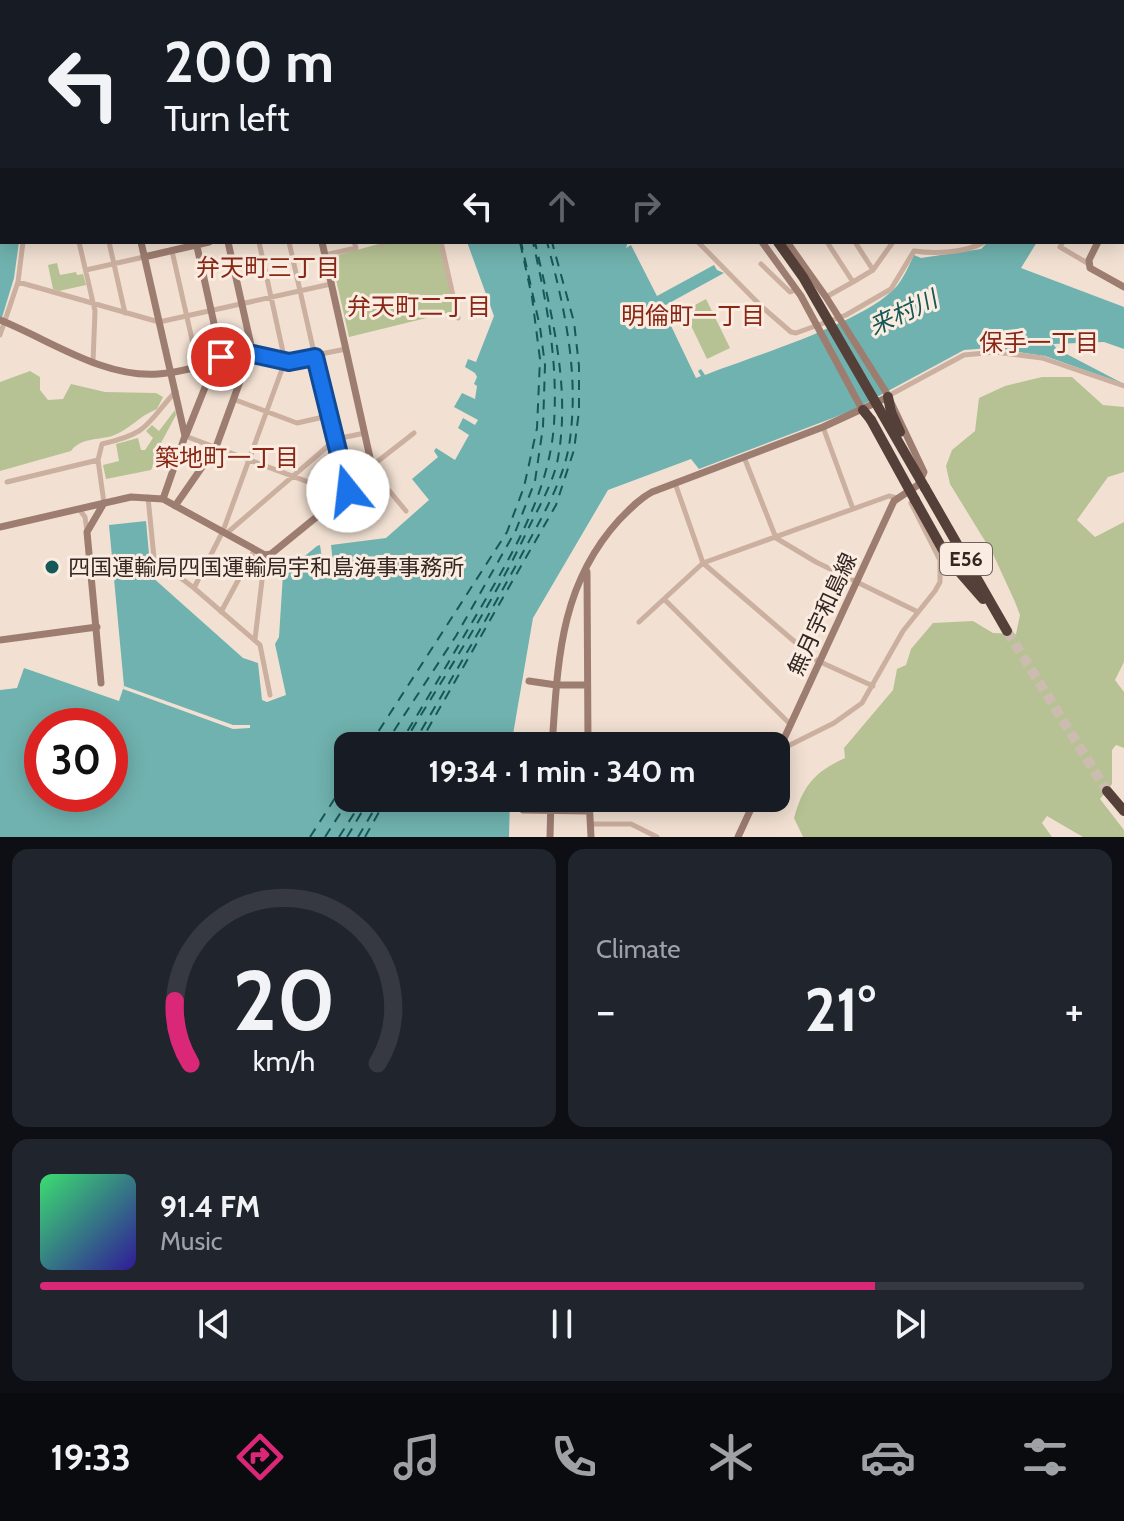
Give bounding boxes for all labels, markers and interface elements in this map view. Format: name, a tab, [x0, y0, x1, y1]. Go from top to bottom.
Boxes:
text: 200 m	[164, 28, 334, 96]
icon: left	[32, 32, 136, 136]
text: Turn left	[164, 96, 289, 140]
icon: left	[456, 184, 500, 228]
icon: ahead	[540, 184, 584, 228]
icon: right	[624, 184, 668, 228]
district label: 弁天町三丁目	[196, 253, 340, 282]
water label: 来村川	[864, 283, 944, 341]
district label: 弁天町二丁目	[347, 292, 491, 321]
district label: 明倫町一丁目	[621, 301, 765, 330]
pin	[187, 323, 255, 391]
district label: 保手一丁目	[979, 328, 1099, 357]
icon: arrive	[199, 335, 243, 379]
district label: 築地町一丁目	[155, 443, 299, 472]
position arrow	[306, 449, 390, 533]
road number: E56	[940, 543, 992, 575]
street label: 無月宇和島線	[782, 549, 863, 680]
place label: 四国運輸局四国運輸局宇和島海事事務所	[68, 554, 464, 581]
marker: 四国運輸局四国運輸局宇和島海事事務所	[43, 558, 61, 576]
speed limit sign: 30	[24, 708, 128, 812]
text: 19:34 · 1 min · 340 m	[429, 753, 695, 790]
text: Climate	[596, 933, 681, 965]
text: 20	[233, 950, 335, 1051]
text: 21°	[804, 973, 876, 1046]
text: −	[596, 984, 615, 1037]
text: +	[1065, 984, 1084, 1037]
text: km/h	[253, 1043, 315, 1078]
text: 91.4 FM	[160, 1188, 260, 1225]
text: Music	[160, 1225, 223, 1257]
icon: previous	[192, 1302, 236, 1346]
icon: pause	[540, 1302, 584, 1346]
icon: next	[888, 1302, 932, 1346]
icon: directions	[232, 1429, 288, 1485]
icon: music	[389, 1429, 445, 1485]
icon: phone	[546, 1429, 602, 1485]
icon: climate	[703, 1429, 759, 1485]
icon: car	[860, 1429, 916, 1485]
icon: filters	[1017, 1429, 1073, 1485]
text: 19:33	[51, 1435, 131, 1479]

